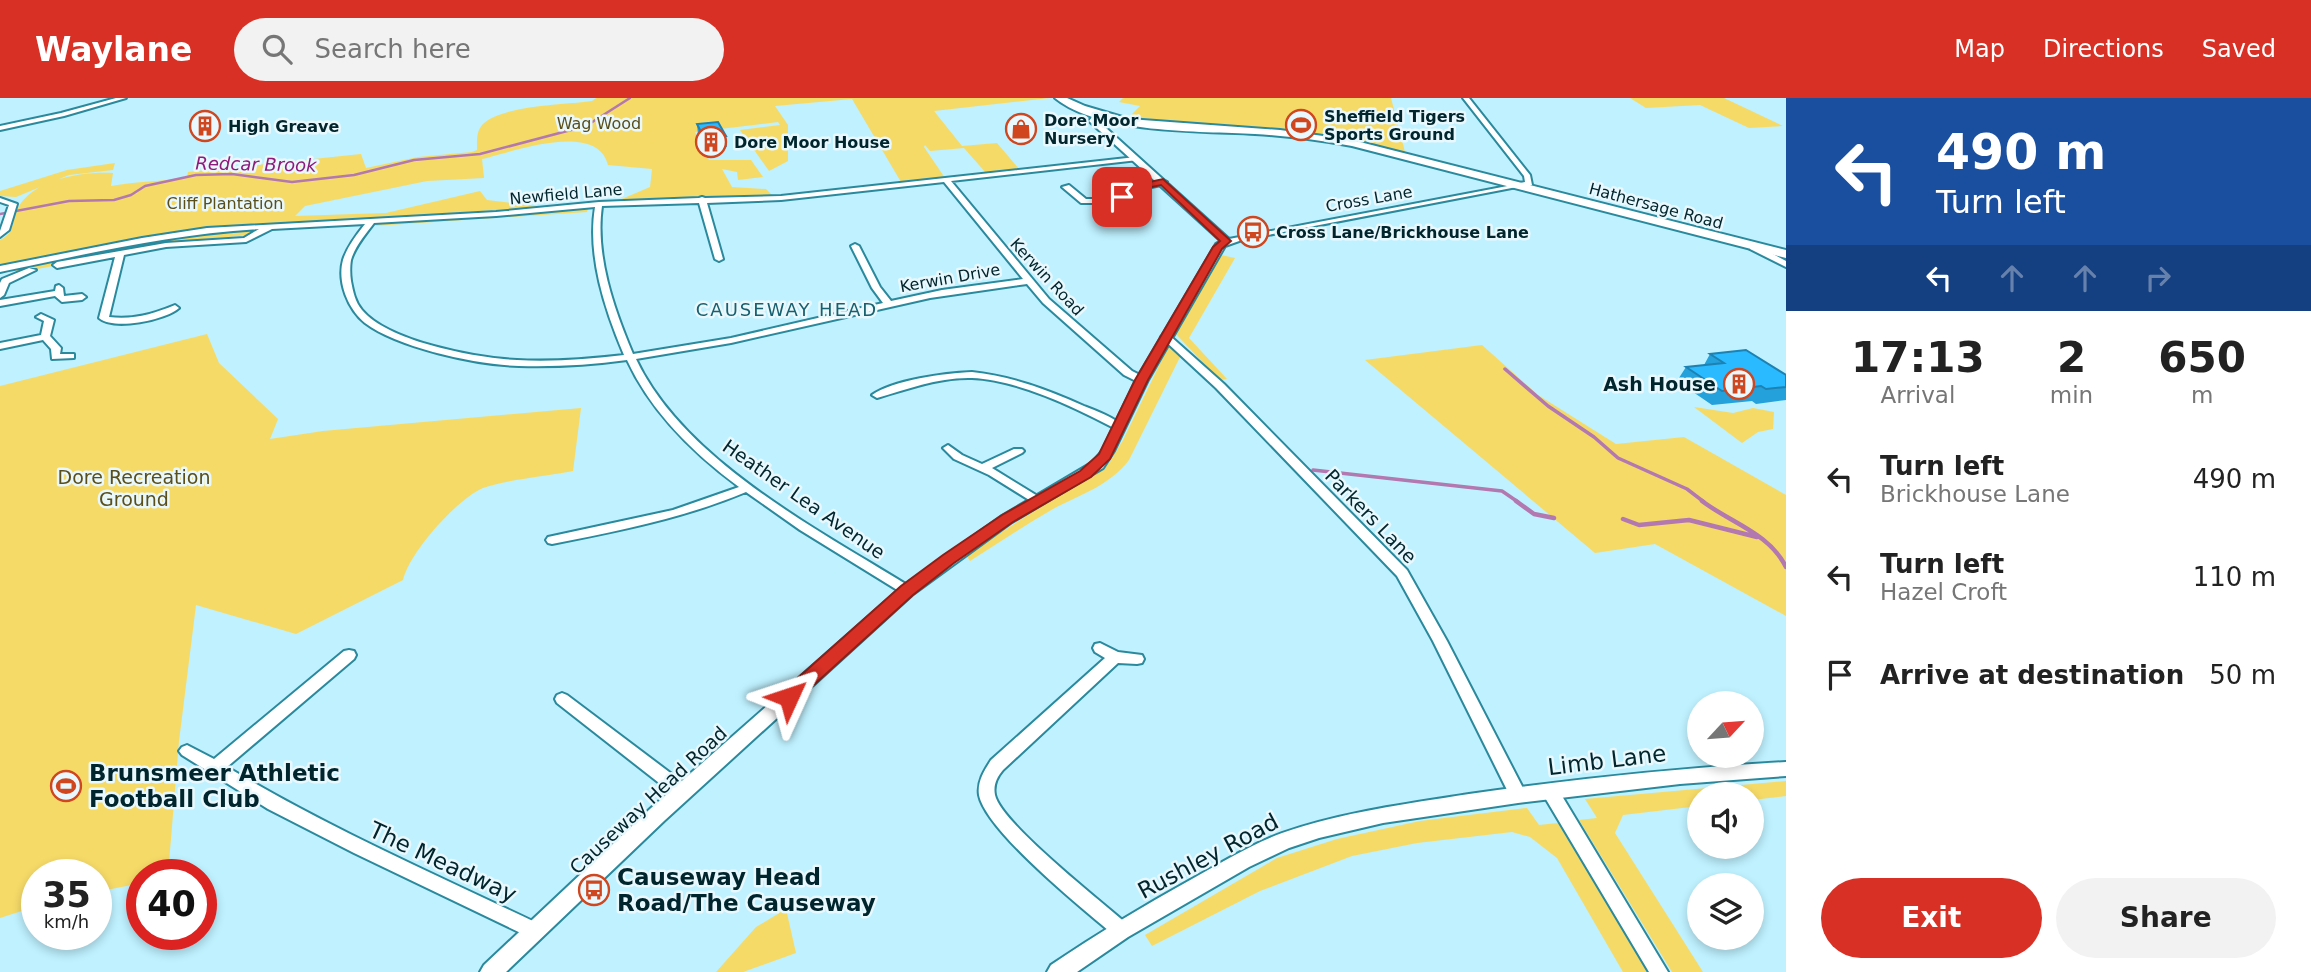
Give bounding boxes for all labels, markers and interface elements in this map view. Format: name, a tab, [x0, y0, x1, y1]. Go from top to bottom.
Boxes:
search box	[234, 18, 724, 81]
text: Waylane	[35, 30, 192, 69]
icon: search	[258, 30, 296, 68]
text: Search here	[314, 34, 471, 64]
text: Map	[1954, 35, 2005, 63]
text: Directions	[2043, 35, 2164, 63]
text: Saved	[2202, 35, 2276, 63]
place label: Sheffield Tigers Sports Ground	[1324, 107, 1465, 144]
sports icon: Sheffield Tigers Sports Ground	[1284, 108, 1318, 142]
building icon: High Greave	[188, 109, 222, 143]
place label: Dore Moor Nursery	[1044, 111, 1138, 148]
shop icon: Dore Moor Nursery	[1004, 112, 1038, 146]
park label: Wag Wood	[557, 114, 641, 133]
place label: High Greave	[228, 117, 339, 136]
text: 490 m	[1936, 124, 2106, 181]
building icon: Dore Moor House	[694, 125, 728, 159]
icon: left	[1821, 126, 1912, 217]
place label: Dore Moor House	[734, 133, 890, 152]
water label: Redcar Brook	[195, 152, 318, 176]
pin	[1092, 167, 1152, 227]
icon: arrive	[1103, 178, 1141, 216]
street label: Hathersage Road	[1587, 179, 1725, 233]
street label: Newfield Lane	[509, 180, 623, 208]
street label: Cross Lane	[1324, 182, 1414, 216]
text: Turn left	[1936, 183, 2066, 221]
park label: Cliff Plantation	[167, 194, 283, 213]
bus stop icon: Cross Lane/Brickhouse Lane	[1236, 215, 1270, 249]
place label: Cross Lane/Brickhouse Lane	[1276, 223, 1529, 242]
street label: Kerwin Road	[1006, 234, 1088, 320]
icon: left	[1920, 259, 1958, 297]
icon: ahead	[1993, 259, 2031, 297]
icon: ahead	[2066, 259, 2104, 297]
icon: right	[2139, 259, 2177, 297]
street label: Kerwin Drive	[898, 260, 1002, 296]
district label: CAUSEWAY HEAD	[696, 299, 878, 320]
text: 17:13	[1851, 333, 1985, 382]
text: 2	[2057, 333, 2086, 382]
text: 650	[2158, 333, 2246, 382]
building icon: Ash House	[1722, 367, 1756, 401]
place label: Ash House	[1603, 373, 1716, 395]
text: Arrival	[1881, 382, 1955, 408]
text: min	[2050, 382, 2093, 408]
text: m	[2191, 382, 2213, 408]
street label: Heather Lea Avenue	[719, 435, 889, 563]
text: Turn left	[1880, 451, 2004, 481]
icon: left	[1821, 460, 1859, 498]
text: 490 m	[2193, 464, 2276, 494]
street label: Parkers Lane	[1321, 465, 1421, 567]
park label: Dore Recreation Ground	[58, 466, 210, 510]
text: Brickhouse Lane	[1880, 481, 2070, 507]
text: Turn left	[1880, 549, 2004, 579]
icon: left	[1821, 558, 1859, 596]
text: 110 m	[2193, 562, 2276, 592]
text: Hazel Croft	[1880, 579, 2007, 605]
icon: arrive	[1821, 656, 1859, 694]
position arrow	[752, 660, 826, 734]
text: Arrive at destination	[1880, 660, 2184, 690]
text: 50 m	[2209, 660, 2276, 690]
north arrow	[1687, 691, 1764, 768]
map controls	[1687, 691, 1764, 950]
street label: Causeway Head Road	[565, 722, 731, 878]
street label: Limb Lane	[1546, 740, 1668, 780]
place label: Brunsmeer Athletic Football Club	[89, 760, 340, 812]
sports icon: Brunsmeer Athletic Football Club	[49, 769, 83, 803]
button: sound	[1687, 782, 1764, 859]
street label: Rushley Road	[1133, 808, 1283, 904]
street label: The Meadway	[364, 816, 521, 907]
speed limit sign: 40	[126, 859, 217, 950]
place label: Causeway Head Road/The Causeway	[617, 864, 876, 916]
bus stop icon: Causeway Head Road/The Causeway	[577, 873, 611, 907]
button: layers	[1687, 873, 1764, 950]
text: 35	[42, 875, 91, 915]
button: Exit	[1821, 878, 2042, 958]
button: Share	[2056, 878, 2276, 958]
text: km/h	[44, 911, 89, 932]

